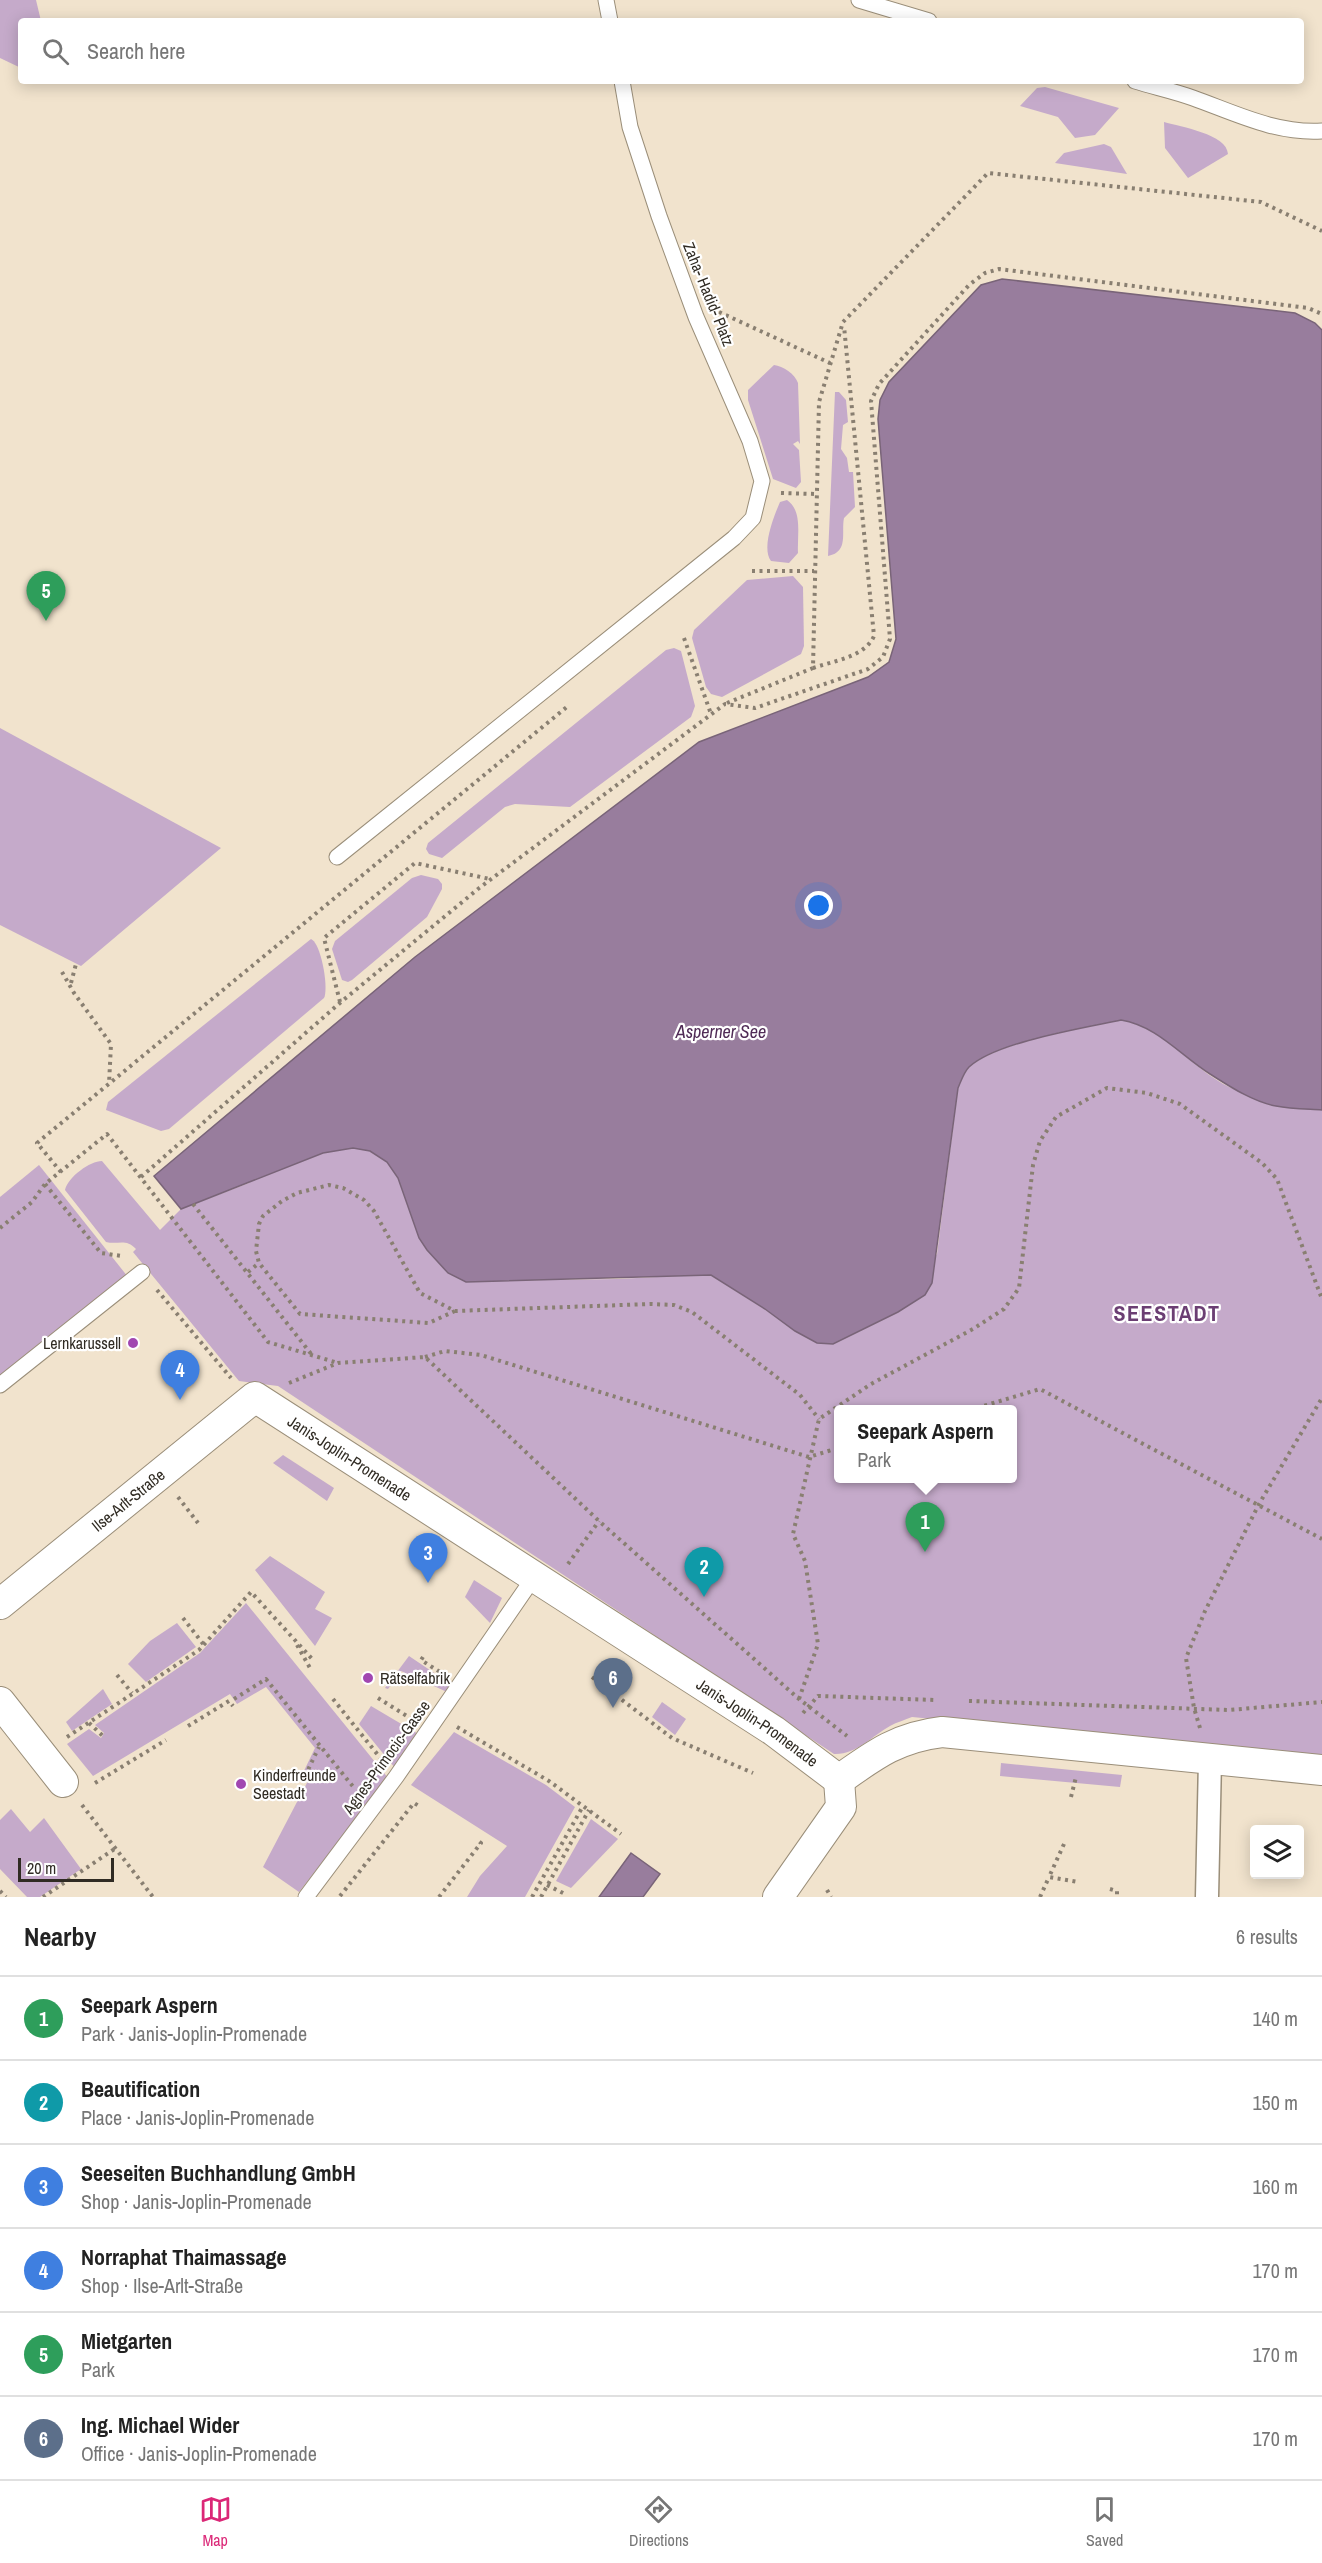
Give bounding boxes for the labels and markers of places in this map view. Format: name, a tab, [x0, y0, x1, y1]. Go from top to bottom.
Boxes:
pin: 5	[26, 572, 66, 621]
place label: Lernkarussell	[43, 1332, 121, 1354]
marker: Lernkarussell	[126, 1336, 140, 1350]
pin: 4	[160, 1350, 200, 1400]
pin: 1	[906, 1502, 944, 1552]
pin: 3	[408, 1534, 448, 1583]
pin: 2	[684, 1548, 724, 1597]
pin: 6	[594, 1658, 632, 1708]
place label: Rätselfabrik	[380, 1667, 450, 1689]
marker: Rätselfabrik	[361, 1671, 375, 1685]
place label: Kinderfreunde Seestadt	[253, 1764, 336, 1804]
marker: Kinderfreunde Seestadt	[234, 1777, 248, 1791]

